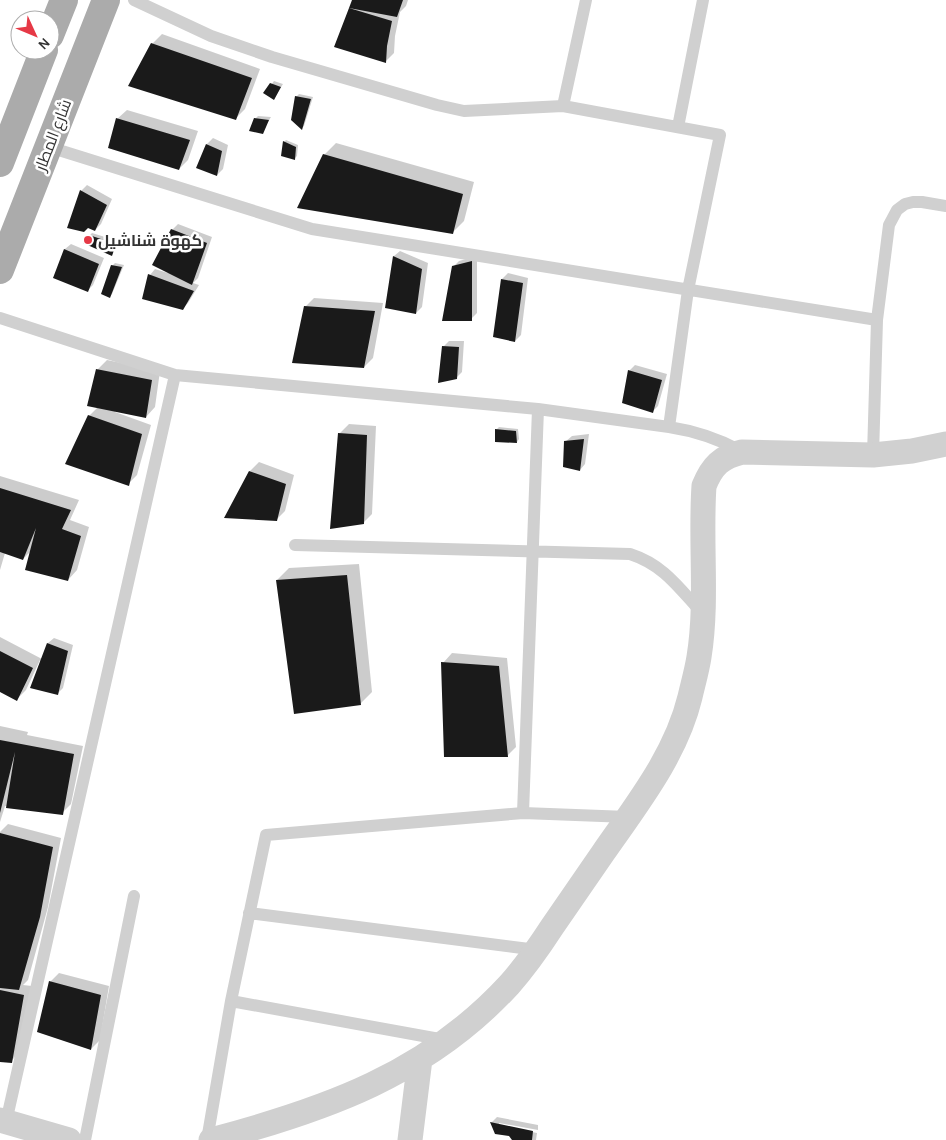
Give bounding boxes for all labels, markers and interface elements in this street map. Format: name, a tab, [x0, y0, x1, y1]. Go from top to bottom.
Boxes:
north arrow	[10, 10, 60, 60]
text: N	[34, 34, 54, 53]
street label: شارع المطار	[30, 96, 77, 175]
place label: كهوة شناشيل	[98, 231, 202, 250]
marker: كهوة شناشيل	[82, 234, 94, 246]

